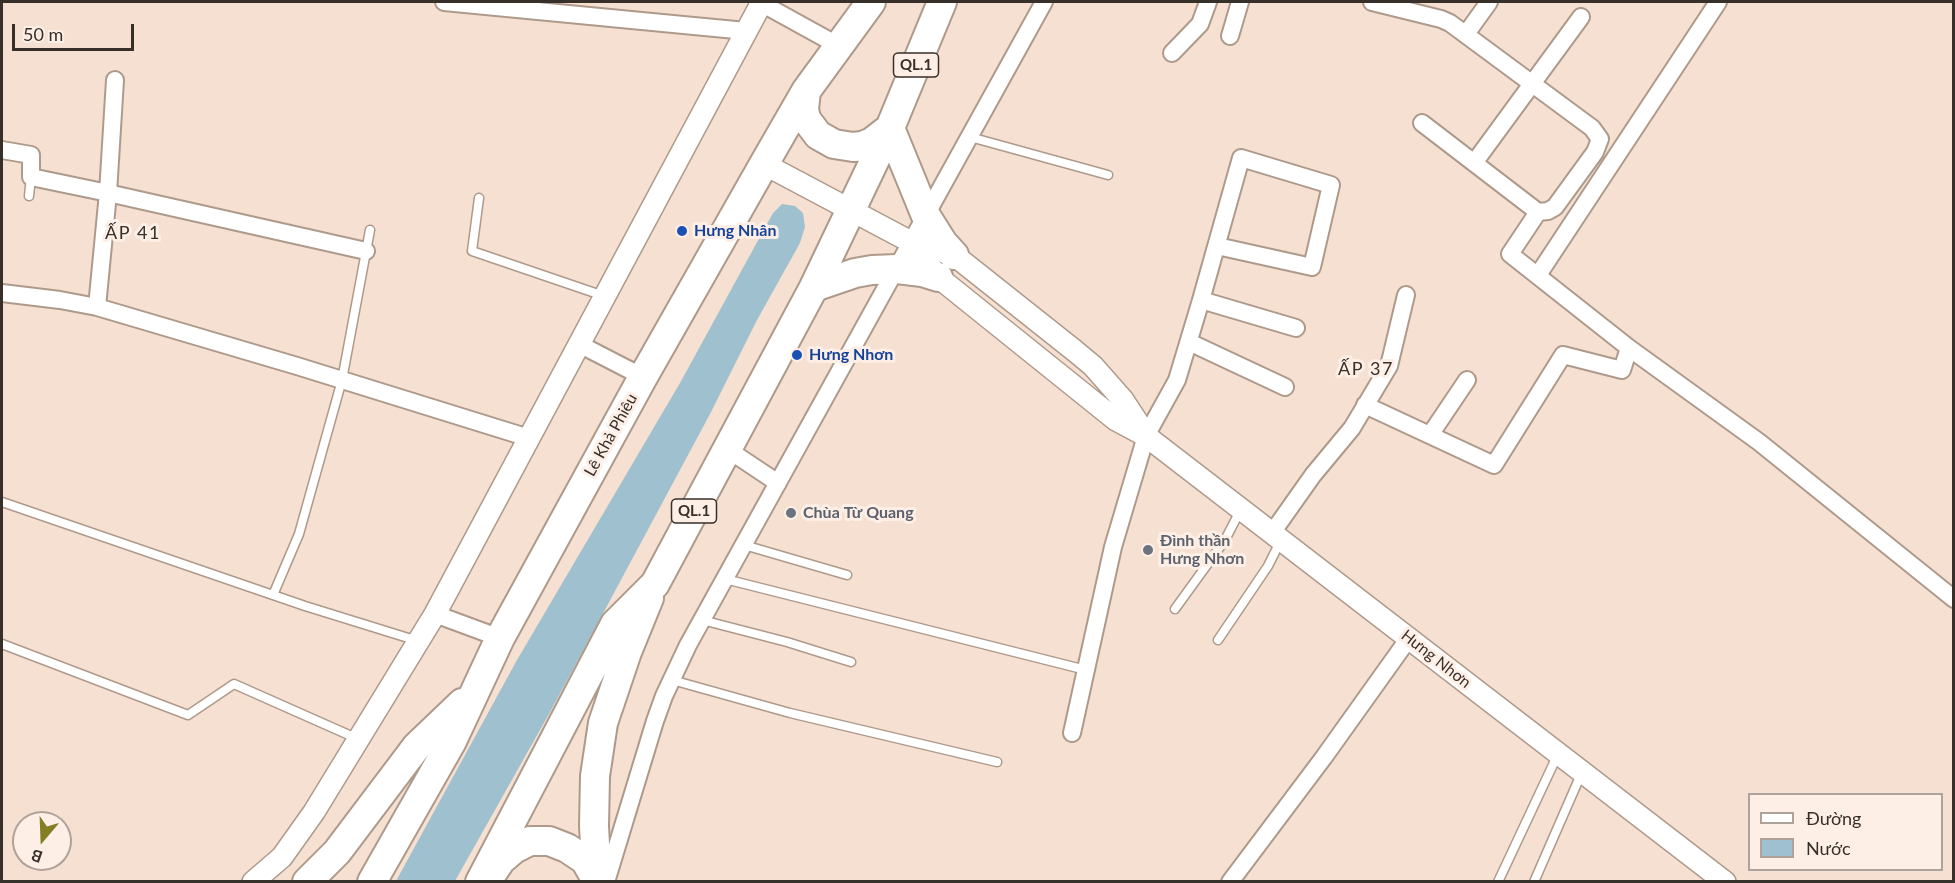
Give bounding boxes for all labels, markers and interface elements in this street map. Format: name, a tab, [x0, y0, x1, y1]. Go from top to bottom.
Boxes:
scale bar	[15, 12, 136, 50]
text: 50 m	[23, 23, 63, 45]
road number: QL.1	[894, 53, 938, 77]
place label: Hưng Nhân	[694, 221, 776, 241]
district label: ẤP 41	[105, 222, 161, 244]
marker: Hưng Nhân	[675, 224, 689, 238]
place label: Hưng Nhơn	[809, 345, 893, 365]
marker: Hưng Nhơn	[790, 348, 804, 362]
district label: ẤP 37	[1338, 358, 1394, 380]
street label: Lê Khả Phiêu	[580, 390, 642, 480]
road number: QL.1	[672, 499, 716, 523]
place label: Chùa Từ Quang	[803, 503, 914, 523]
marker: Chùa Từ Quang	[784, 506, 798, 520]
place label: Đình thần Hưng Nhơn	[1160, 531, 1244, 569]
marker: Đình thần Hưng Nhơn	[1141, 543, 1155, 557]
street label: Hưng Nhơn	[1397, 626, 1475, 692]
legend	[1748, 793, 1943, 871]
text: Đường	[1806, 807, 1861, 829]
north arrow	[12, 811, 72, 871]
text: Nước	[1806, 837, 1851, 859]
text: B	[29, 846, 45, 867]

